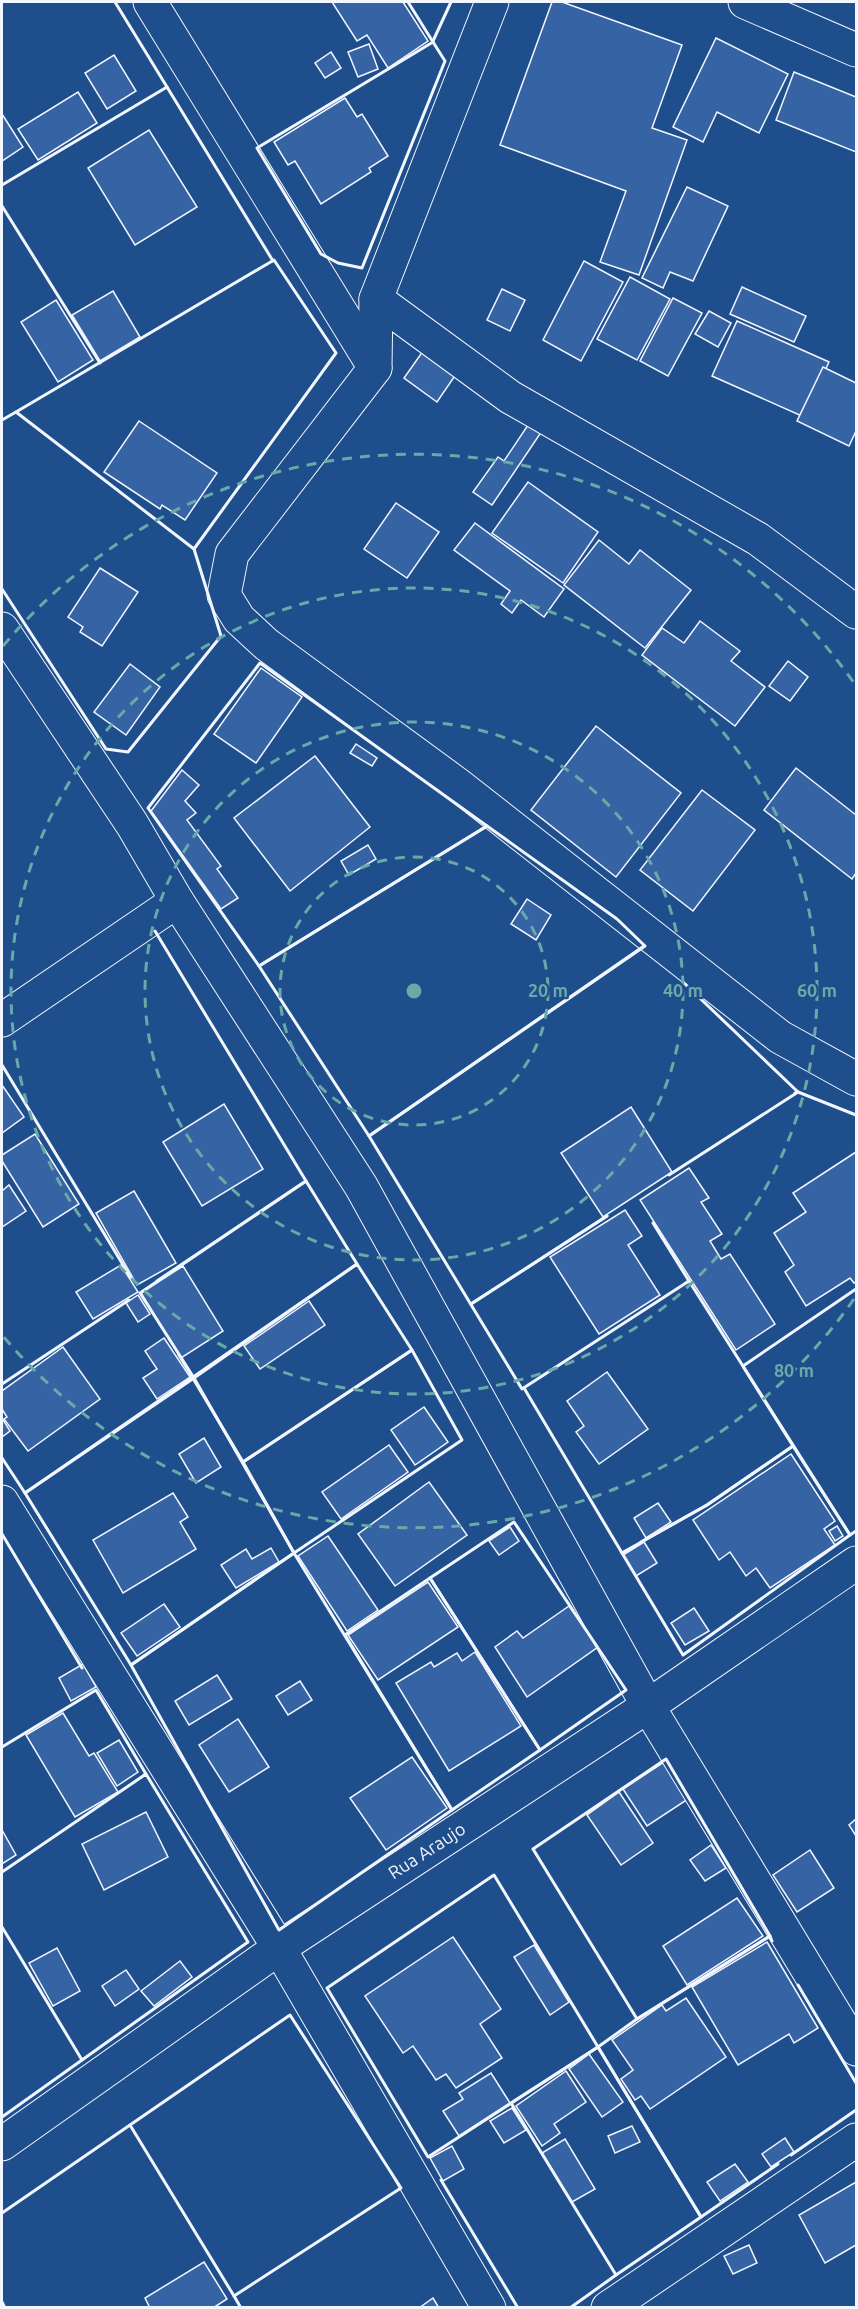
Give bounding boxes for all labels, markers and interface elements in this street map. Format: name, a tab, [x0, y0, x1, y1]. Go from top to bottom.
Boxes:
text: 20 m	[528, 980, 568, 1000]
text: 40 m	[663, 980, 703, 1000]
text: 60 m	[797, 980, 837, 1000]
centre of rings	[404, 981, 424, 1001]
text: 80 m	[774, 1360, 814, 1380]
street label: Rua Araujo	[384, 1818, 469, 1882]

